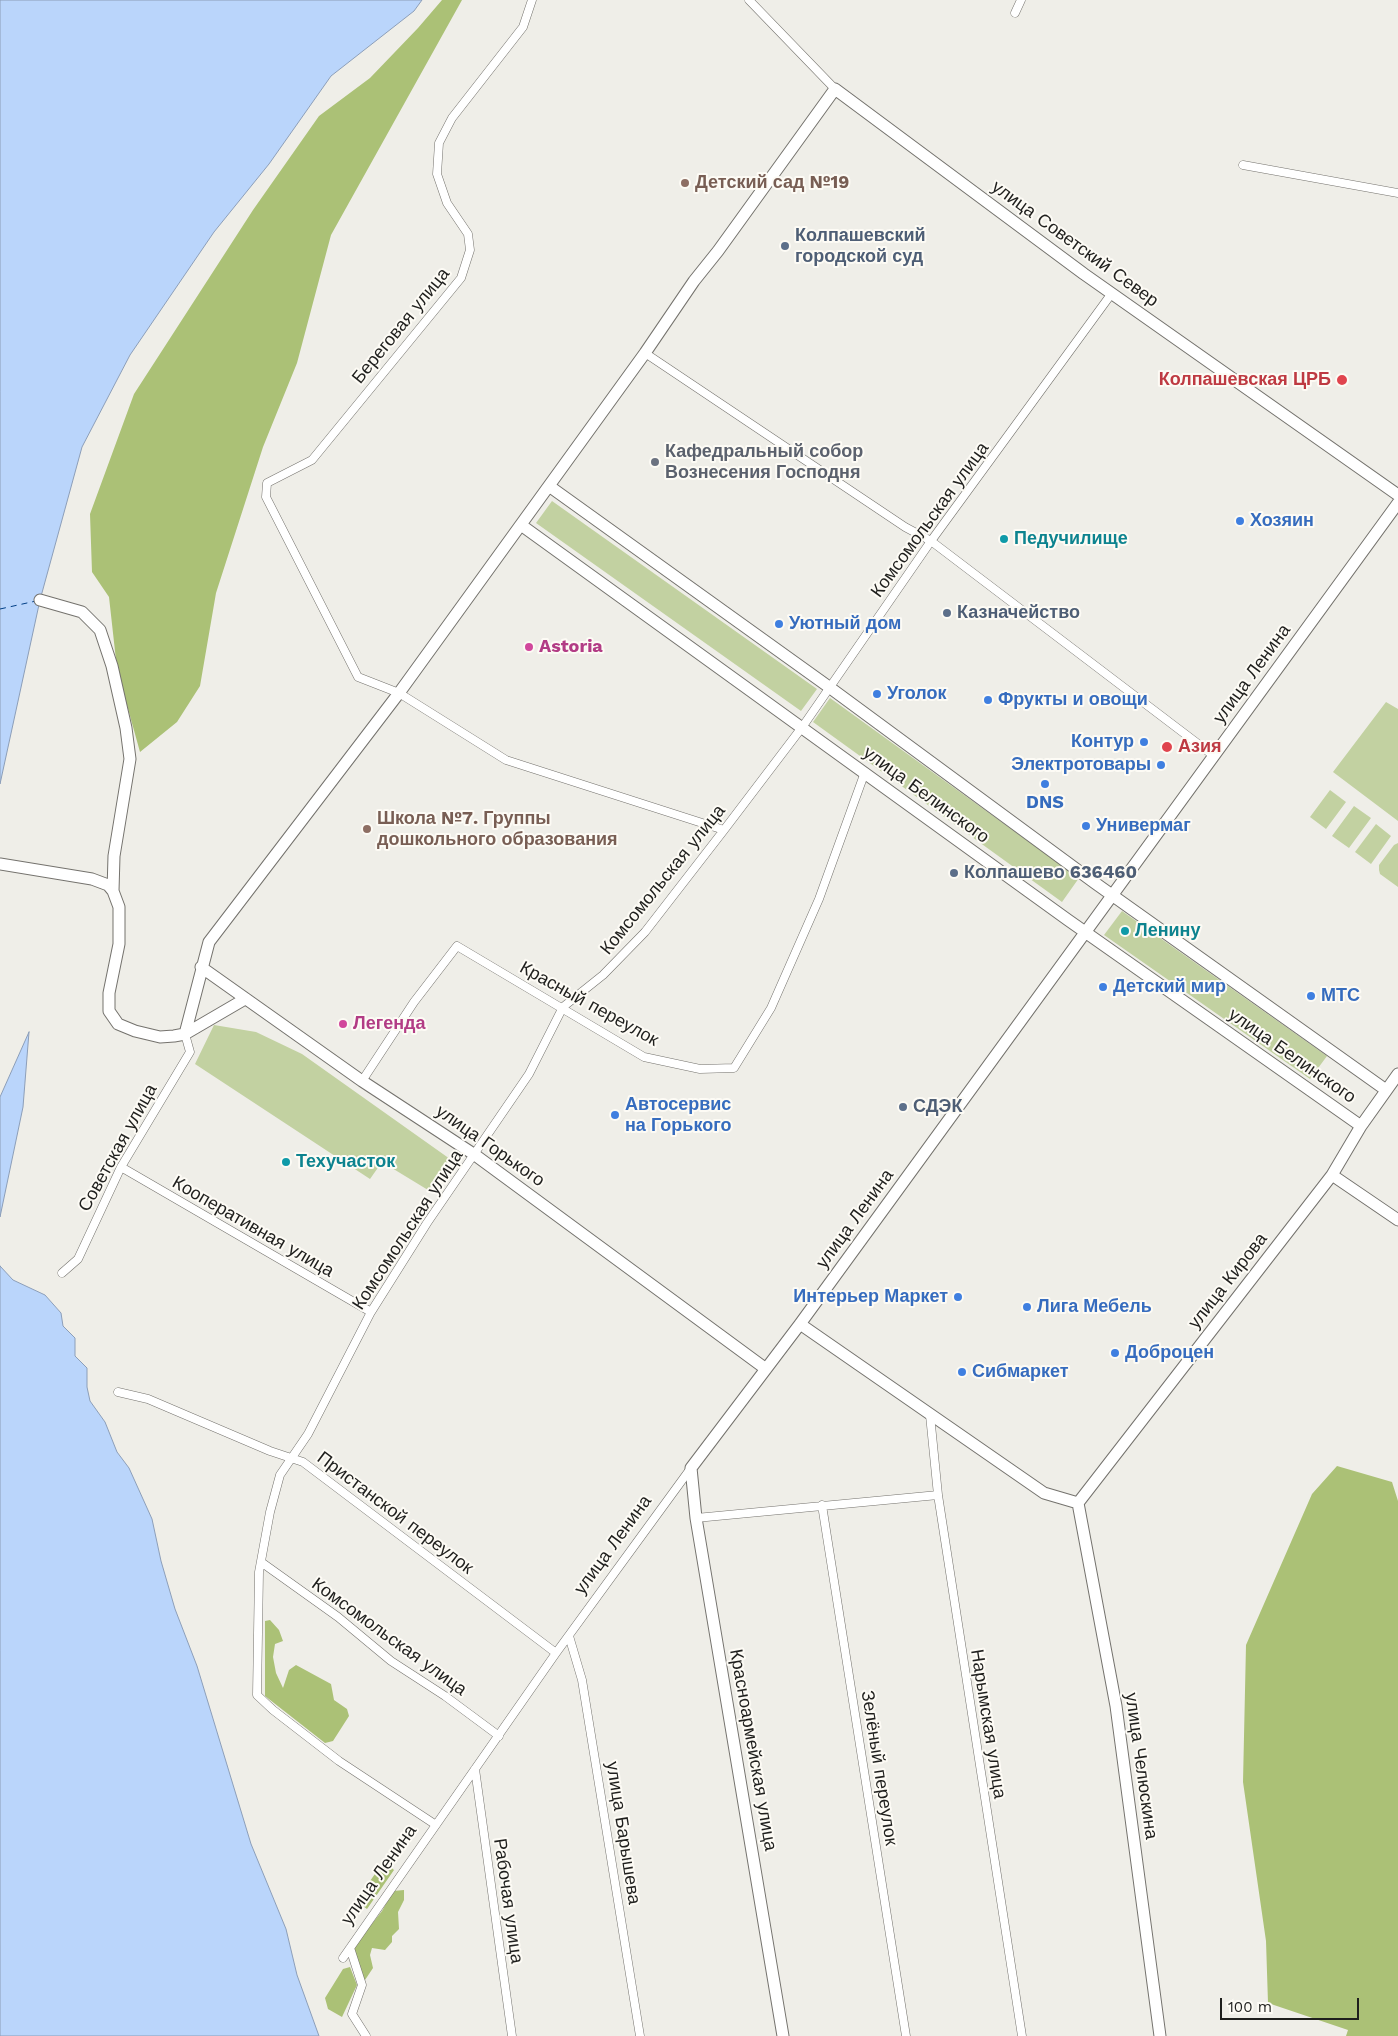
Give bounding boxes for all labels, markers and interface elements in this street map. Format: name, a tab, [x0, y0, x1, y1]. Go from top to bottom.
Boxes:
place label: Детский сад №19	[695, 172, 849, 194]
street label: улица Советский Север	[987, 176, 1163, 312]
marker: Детский сад №19	[679, 177, 691, 189]
place label: Колпашевский городской суд	[795, 225, 926, 268]
marker: Колпашевский городской суд	[779, 240, 791, 252]
street label: Береговая улица	[348, 264, 454, 388]
place label: Колпашевская ЦРБ	[1159, 369, 1331, 391]
marker: Колпашевская ЦРБ	[1335, 373, 1349, 387]
street label: Комсомольская улица	[866, 438, 994, 602]
place label: Кафедральный собор Вознесения Господня	[665, 441, 863, 484]
marker: Кафедральный собор Вознесения Господня	[649, 456, 661, 468]
place label: Хозяин	[1250, 510, 1314, 532]
marker: Хозяин	[1234, 515, 1246, 527]
place label: Педучилище	[1014, 528, 1128, 550]
marker: Педучилище	[998, 533, 1010, 545]
place label: Казначейство	[957, 602, 1080, 624]
marker: Казначейство	[941, 607, 953, 619]
place label: Уютный дом	[789, 613, 901, 635]
marker: Уютный дом	[773, 618, 785, 630]
street label: улица Ленина	[1209, 620, 1295, 728]
place label: Astoria	[539, 636, 603, 658]
marker: Astoria	[523, 641, 535, 653]
place label: Уголок	[887, 683, 947, 705]
marker: Уголок	[871, 688, 883, 700]
place label: Фрукты и овощи	[998, 689, 1148, 711]
marker: Фрукты и овощи	[982, 694, 994, 706]
place label: Контур	[1071, 731, 1134, 753]
marker: Контур	[1138, 736, 1150, 748]
place label: Азия	[1178, 736, 1222, 758]
marker: Азия	[1160, 740, 1174, 754]
street label: улица Белинского	[859, 742, 993, 848]
place label: Электротовары	[1011, 754, 1151, 776]
marker: Электротовары	[1155, 759, 1167, 771]
marker: DNS	[1039, 778, 1051, 790]
place label: DNS	[1026, 792, 1064, 814]
street label: Комсомольская улица	[596, 801, 730, 959]
place label: Школа №7. Группы дошкольного образования	[377, 808, 618, 851]
place label: Универмаг	[1096, 815, 1191, 837]
marker: Универмаг	[1080, 820, 1092, 832]
marker: Школа №7. Группы дошкольного образования	[361, 823, 373, 835]
place label: Колпашево 636460	[964, 862, 1137, 884]
marker: Колпашево 636460	[948, 867, 960, 879]
place label: Ленину	[1135, 920, 1200, 942]
marker: Ленину	[1119, 925, 1131, 937]
street label: Красный переулок	[516, 957, 662, 1051]
place label: Детский мир	[1113, 976, 1226, 998]
marker: Детский мир	[1097, 981, 1109, 993]
place label: МТС	[1321, 985, 1360, 1007]
marker: МТС	[1305, 990, 1317, 1002]
street label: улица Белинского	[1224, 1004, 1360, 1108]
place label: Легенда	[353, 1013, 425, 1035]
marker: Легенда	[337, 1018, 349, 1030]
street label: Советская улица	[74, 1080, 162, 1216]
place label: Автосервис на Горького	[625, 1094, 731, 1136]
place label: СДЭК	[913, 1096, 962, 1118]
street label: улица Горького	[431, 1100, 549, 1192]
marker: СДЭК	[897, 1101, 909, 1113]
marker: Автосервис на Горького	[609, 1109, 621, 1121]
street label: Комсомольская улица	[348, 1146, 468, 1314]
place label: Техучасток	[296, 1151, 395, 1173]
marker: Техучасток	[280, 1156, 292, 1168]
street label: улица Ленина	[812, 1165, 898, 1273]
street label: Кооперативная улица	[168, 1172, 338, 1282]
street label: улица Кирова	[1184, 1229, 1272, 1333]
place label: Интерьер Маркет	[793, 1286, 948, 1308]
marker: Интерьер Маркет	[952, 1291, 964, 1303]
place label: Лига Мебель	[1037, 1296, 1152, 1318]
marker: Лига Мебель	[1021, 1301, 1033, 1313]
place label: Доброцен	[1125, 1342, 1214, 1364]
marker: Доброцен	[1109, 1347, 1121, 1359]
place label: Сибмаркет	[972, 1361, 1069, 1383]
marker: Сибмаркет	[956, 1366, 968, 1378]
street label: Пристанской переулок	[313, 1447, 477, 1579]
street label: улица Ленина	[570, 1491, 656, 1599]
street label: Комсомольская улица	[307, 1573, 471, 1701]
street label: Красноармейская улица	[725, 1647, 781, 1853]
street label: Нарымская улица	[966, 1648, 1010, 1800]
street label: Зелёный переулок	[856, 1689, 902, 1847]
street label: улица Челюскина	[1120, 1691, 1162, 1841]
street label: улица Барышева	[601, 1760, 645, 1906]
street label: улица Ленина	[336, 1821, 422, 1929]
street label: Рабочая улица	[489, 1837, 527, 1965]
scale bar	[1223, 1988, 1362, 2020]
text: 100 m	[1228, 1998, 1272, 2016]

